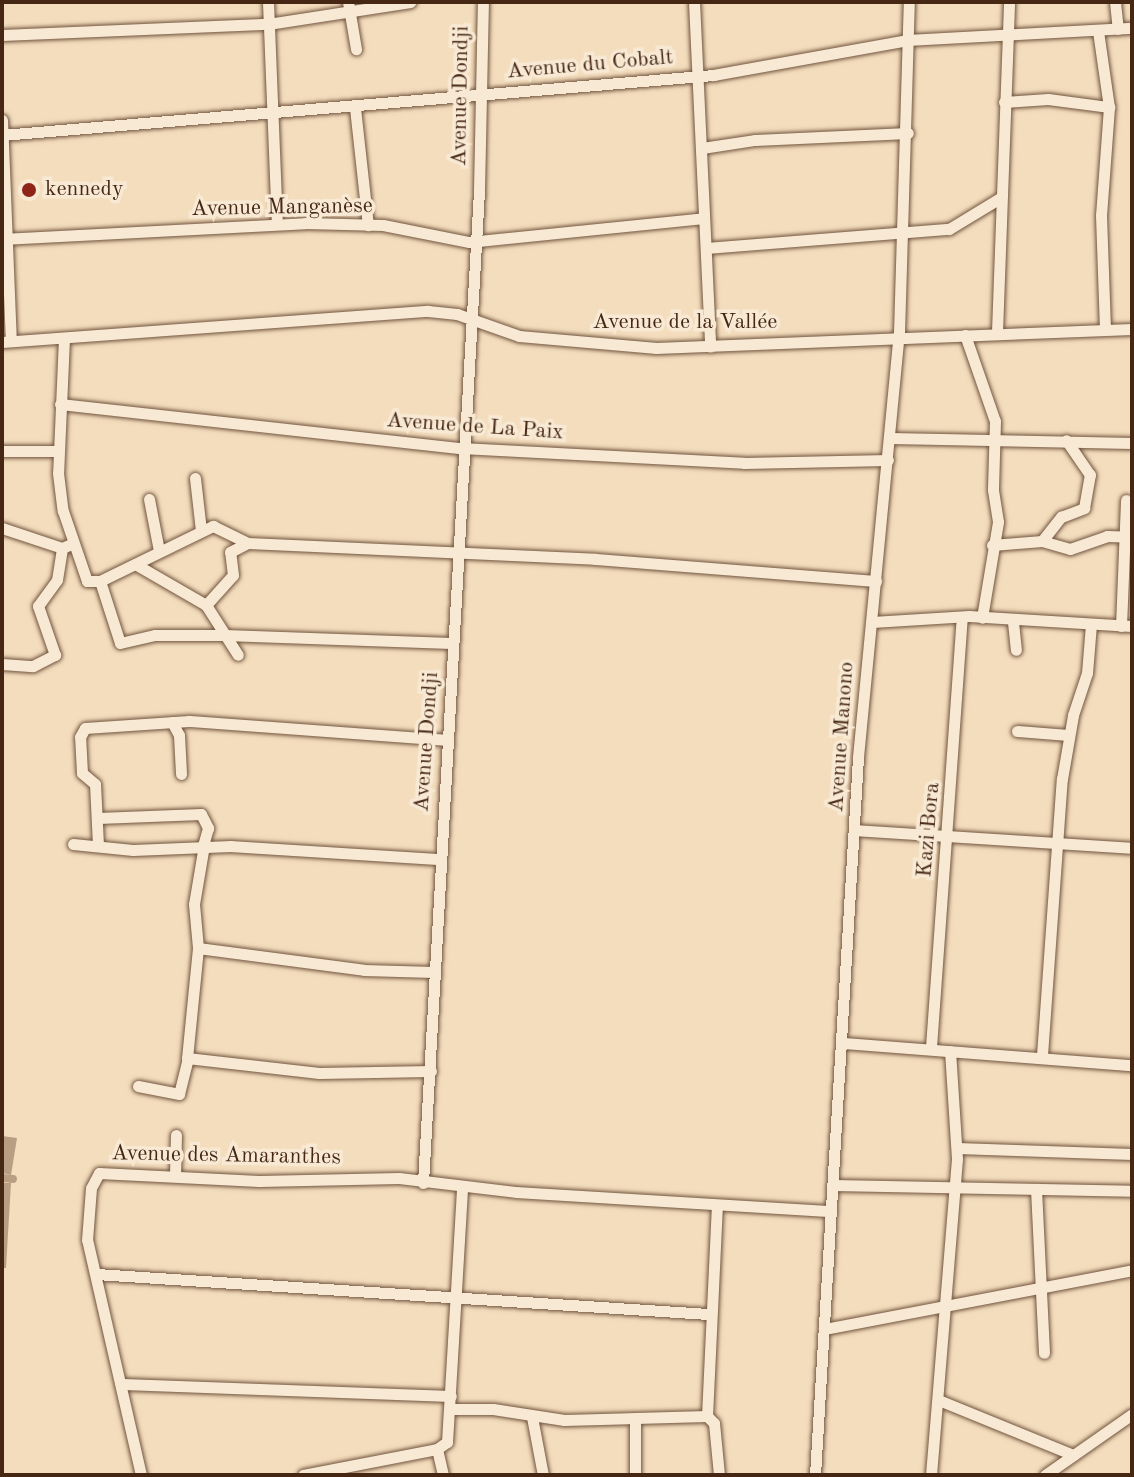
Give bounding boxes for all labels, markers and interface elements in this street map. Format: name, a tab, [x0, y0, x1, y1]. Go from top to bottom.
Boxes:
street label: Avenue Dondji	[447, 26, 475, 166]
street label: Avenue du Cobalt	[506, 45, 674, 85]
place label: kennedy	[45, 177, 124, 203]
marker: kennedy	[20, 181, 38, 199]
street label: Avenue Manganèse	[191, 193, 373, 223]
street label: Avenue de la Vallée	[593, 310, 777, 336]
street label: Avenue de La Paix	[385, 408, 565, 446]
street label: Avenue Manono	[824, 661, 860, 813]
street label: Avenue Dondji	[409, 671, 445, 813]
street label: Kazi Bora	[912, 781, 946, 879]
street label: Avenue des Amaranthes	[111, 1141, 341, 1171]

